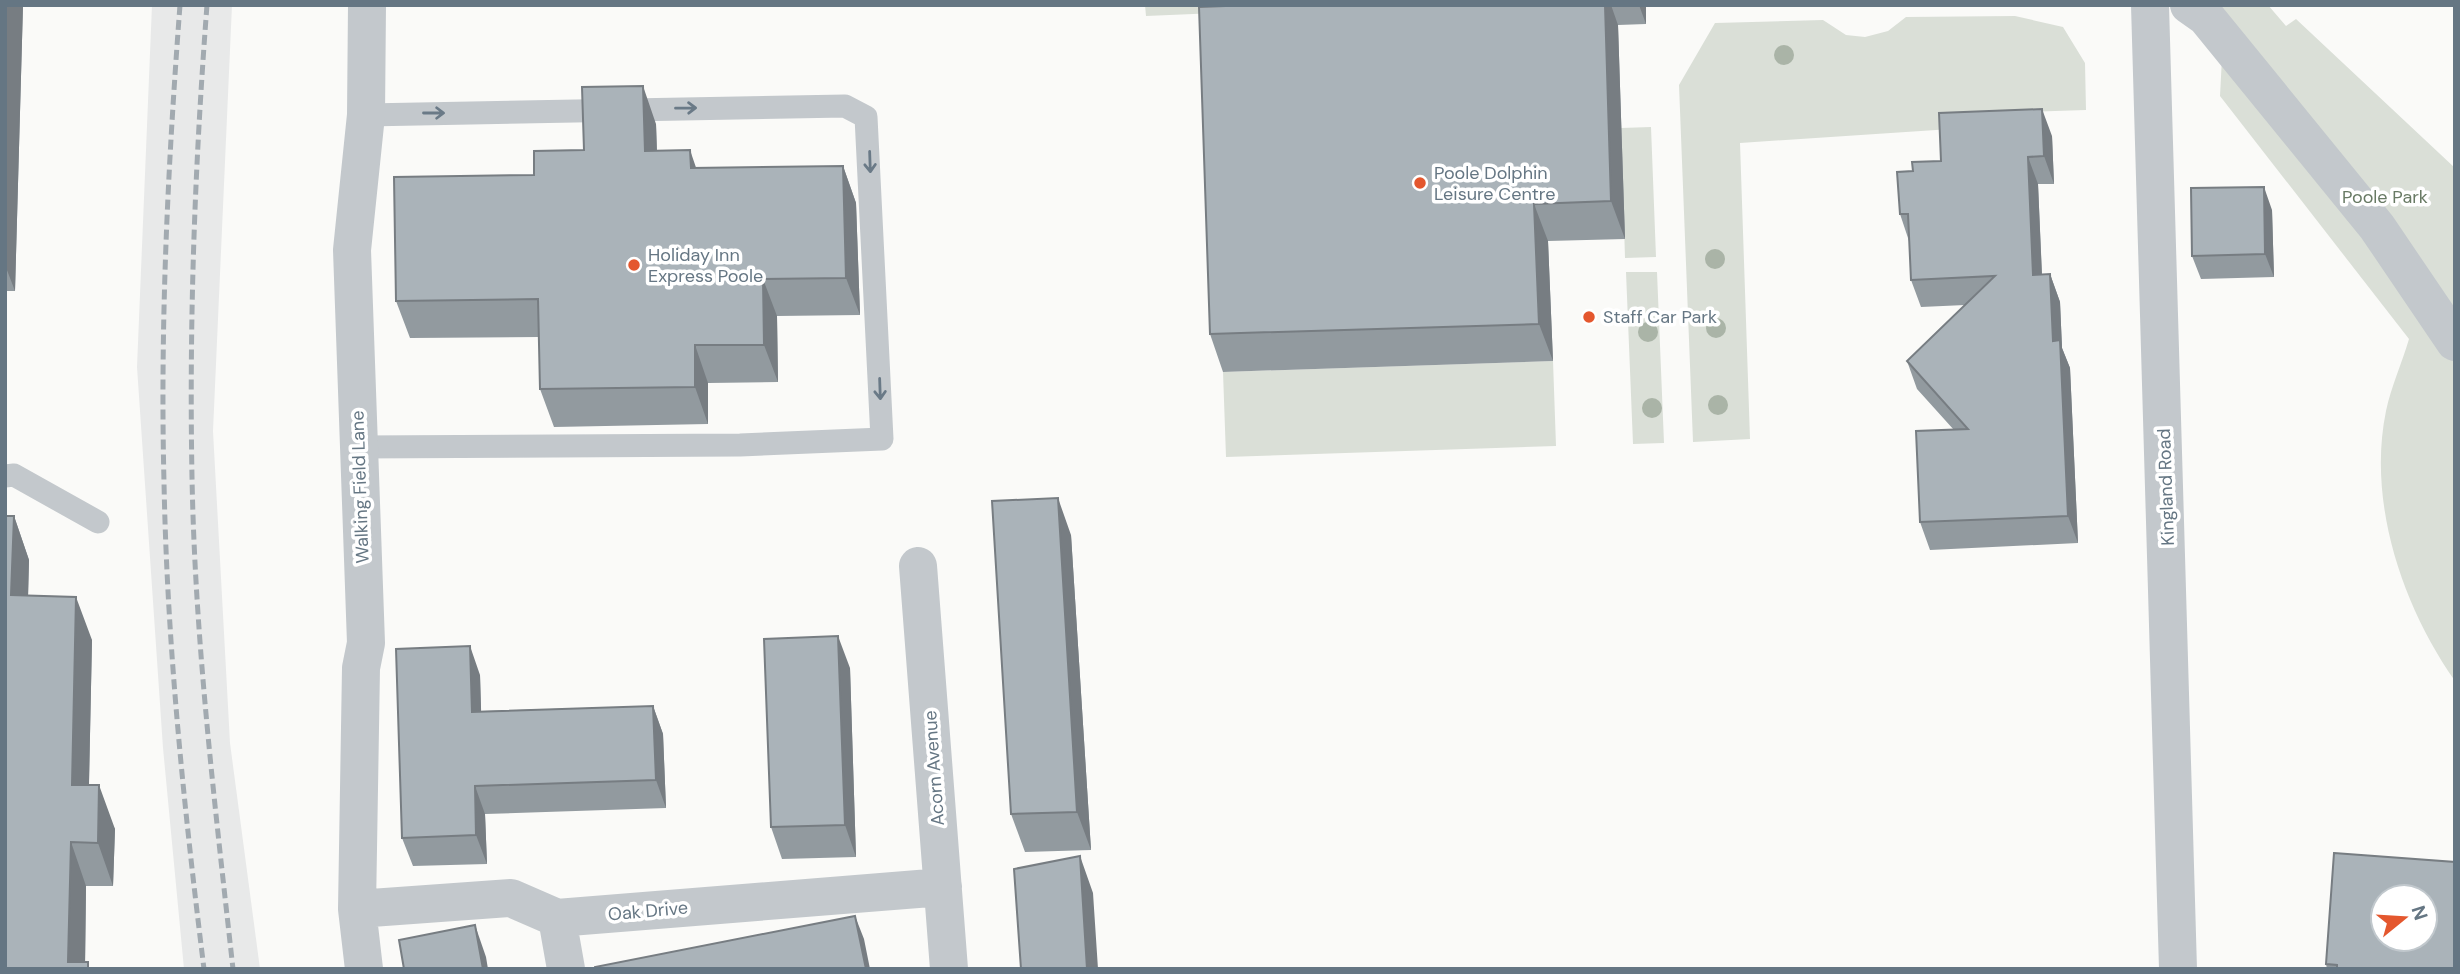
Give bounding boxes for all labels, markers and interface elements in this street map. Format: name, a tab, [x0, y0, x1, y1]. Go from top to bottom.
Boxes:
one-way arrow	[675, 102, 698, 115]
one-way arrow	[423, 106, 446, 120]
one-way arrow	[864, 150, 877, 173]
place label: Poole Dolphin Leisure Centre	[1434, 161, 1555, 206]
marker: Poole Dolphin Leisure Centre	[1412, 175, 1428, 191]
park label: Poole Park	[2342, 185, 2428, 209]
place label: Holiday Inn Express Poole	[648, 243, 763, 288]
marker: Holiday Inn Express Poole	[626, 257, 642, 273]
place label: Staff Car Park	[1603, 305, 1717, 329]
marker: Staff Car Park	[1581, 309, 1597, 325]
one-way arrow	[873, 377, 886, 400]
street label: Walking Field Lane	[345, 410, 375, 564]
street label: Kingland Road	[2152, 428, 2180, 546]
street label: Acorn Avenue	[918, 710, 950, 826]
north arrow	[2369, 883, 2439, 953]
street label: Oak Drive	[607, 896, 689, 926]
text: N	[2406, 902, 2434, 923]

